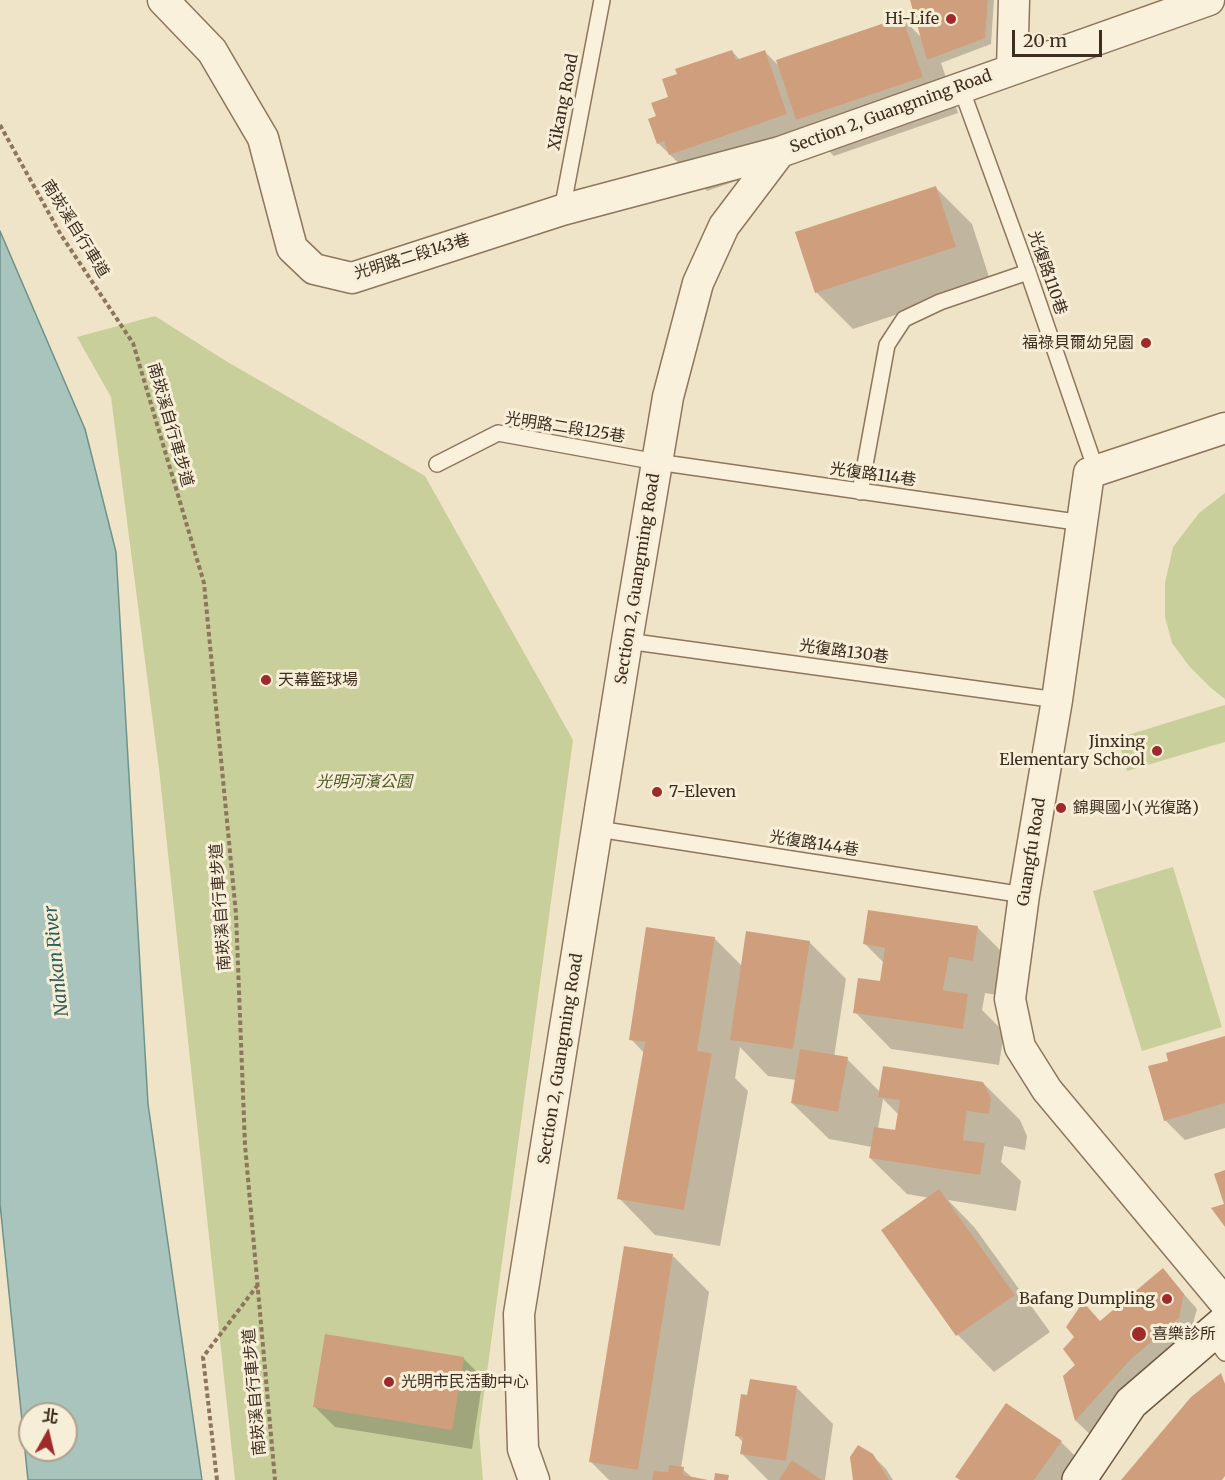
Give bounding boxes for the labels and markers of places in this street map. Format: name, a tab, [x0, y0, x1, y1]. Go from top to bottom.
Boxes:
place label: Hi-Life	[885, 9, 939, 29]
marker: Hi-Life	[944, 12, 958, 26]
place label: 福祿貝爾幼兒園	[1022, 333, 1134, 353]
marker: 福祿貝爾幼兒園	[1139, 336, 1153, 350]
place label: 天幕籃球場	[278, 670, 358, 690]
marker: 天幕籃球場	[259, 673, 273, 687]
place label: Jinxing Elementary School	[999, 732, 1145, 770]
marker: Jinxing Elementary School	[1150, 744, 1164, 758]
place label: 7-Eleven	[669, 782, 736, 802]
marker: 7-Eleven	[650, 785, 664, 799]
place label: 錦興國小(光復路)	[1073, 798, 1199, 818]
marker: 錦興國小(光復路)	[1054, 801, 1068, 815]
place label: Bafang Dumpling	[1019, 1289, 1155, 1309]
marker: Bafang Dumpling	[1160, 1292, 1174, 1306]
place label: 喜樂診所	[1152, 1324, 1216, 1344]
marker: 喜樂診所	[1130, 1325, 1148, 1343]
place label: 光明市民活動中心	[401, 1372, 529, 1392]
marker: 光明市民活動中心	[382, 1375, 396, 1389]

